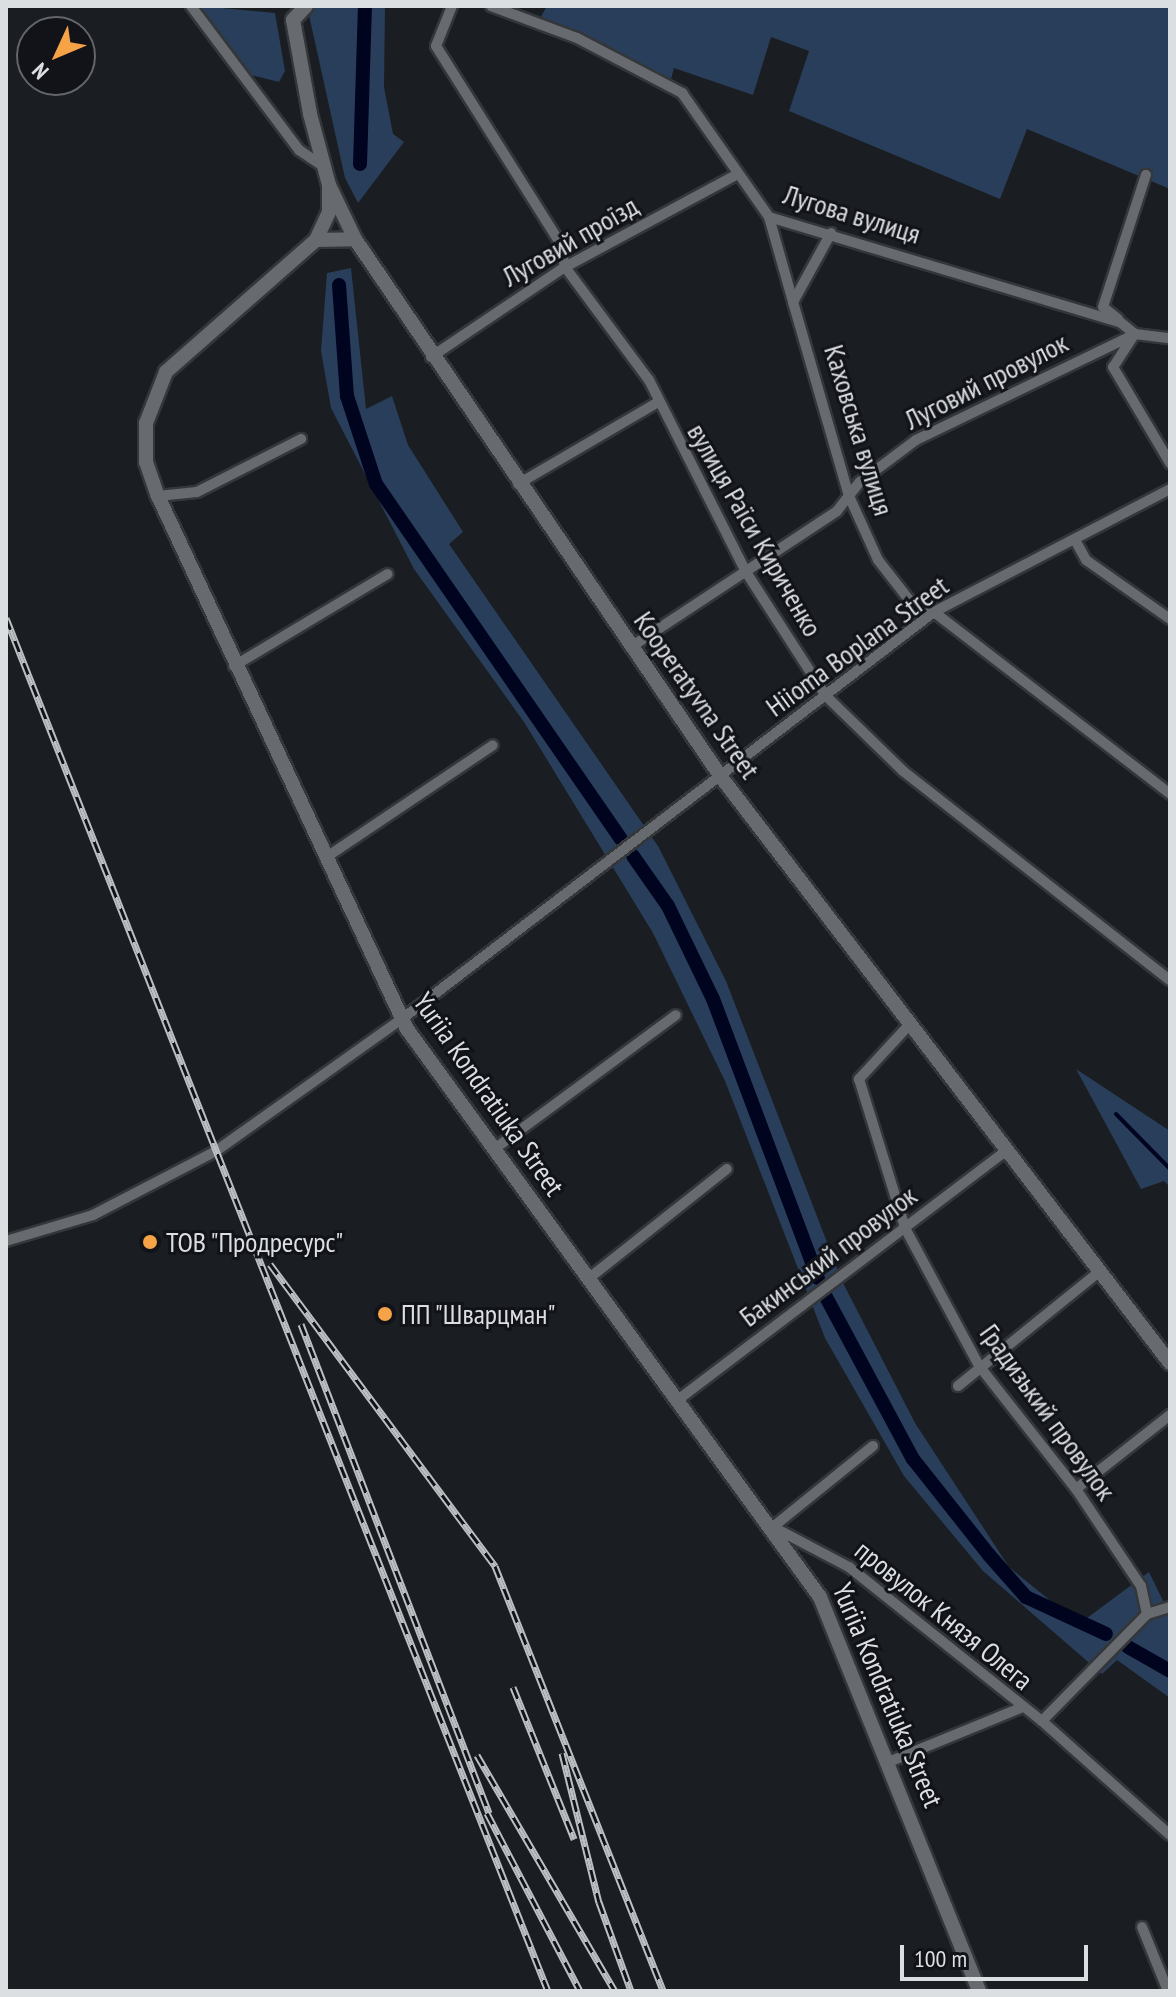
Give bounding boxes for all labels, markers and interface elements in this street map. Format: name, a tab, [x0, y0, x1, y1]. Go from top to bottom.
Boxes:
north arrow	[16, 16, 96, 96]
text: N	[26, 57, 54, 85]
street label: Лугова вулиця	[779, 177, 925, 251]
street label: Луговий проїзд	[496, 189, 644, 293]
street label: Луговий провулок	[899, 326, 1073, 436]
street label: Каховська вулиця	[817, 341, 901, 519]
street label: вулиця Раїси Кириченко	[680, 418, 830, 642]
street label: Hiioma Boplana Street	[759, 569, 955, 723]
street label: Kooperatyvna Street	[627, 605, 767, 785]
street label: Yuriia Kondratiuka Street	[406, 986, 572, 1202]
street label: Бакинський провулок	[733, 1179, 923, 1333]
place label: ТОВ "Продресурс"	[166, 1225, 345, 1259]
marker: ТОВ "Продресурс"	[141, 1233, 159, 1251]
place label: ПП "Шварцман"	[401, 1297, 557, 1331]
marker: ПП "Шварцман"	[376, 1305, 394, 1323]
street label: Градизький провулок	[973, 1317, 1123, 1507]
street label: провулок Князя Олега	[849, 1533, 1039, 1697]
street label: Yuriia Kondratiuka Street	[826, 1578, 950, 1812]
scale bar	[904, 1929, 1092, 1979]
text: 100 m	[914, 1943, 967, 1974]

